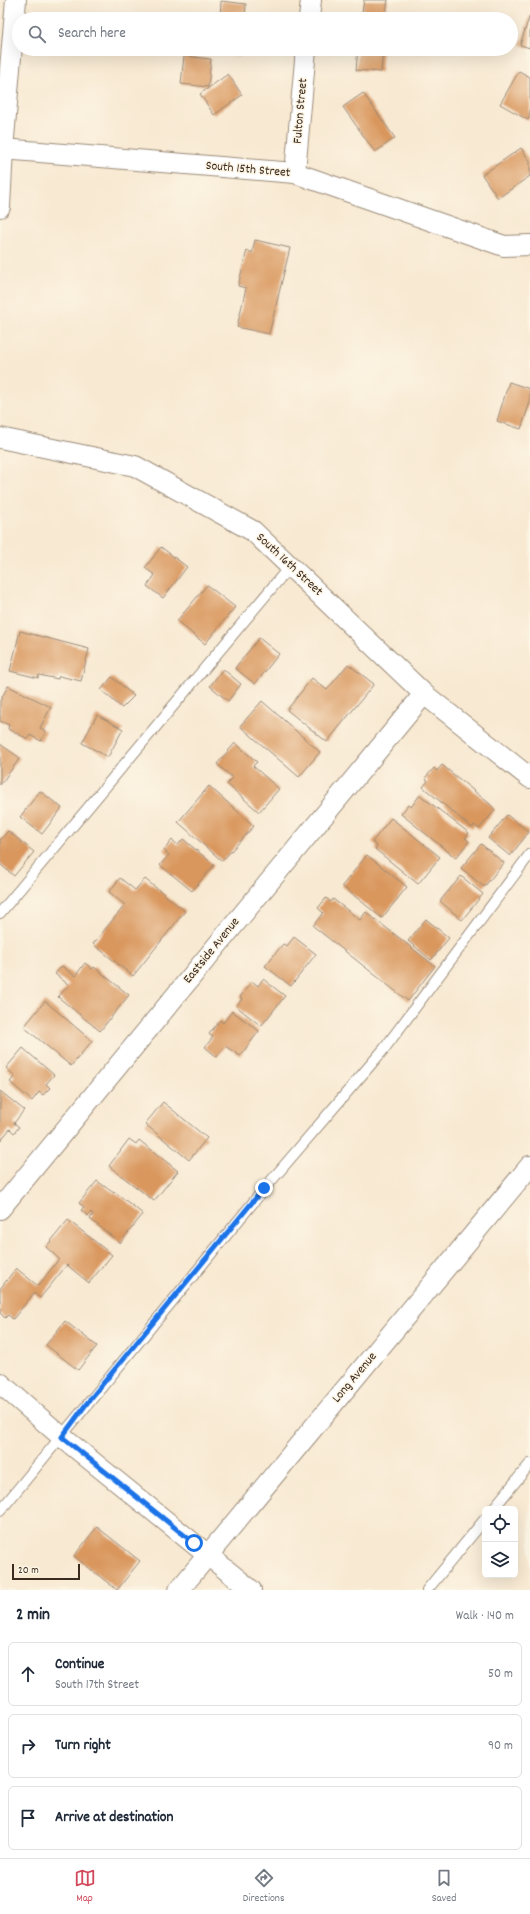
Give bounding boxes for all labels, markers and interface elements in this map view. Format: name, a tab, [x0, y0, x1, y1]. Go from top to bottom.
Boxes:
search box	[12, 12, 518, 56]
icon: search	[26, 23, 48, 45]
text: Search here	[58, 23, 126, 45]
street label: Fulton Street	[289, 77, 313, 145]
street label: South 15th Street	[205, 157, 291, 183]
street label: South 16th Street	[251, 529, 327, 601]
street label: Eastside Avenue	[179, 914, 245, 988]
route end	[255, 1179, 273, 1197]
street label: Long Avenue	[328, 1348, 382, 1408]
map controls	[482, 1506, 518, 1578]
button: locate	[482, 1506, 518, 1542]
route start	[185, 1534, 203, 1552]
button: layers	[482, 1542, 518, 1578]
scale bar	[12, 1562, 80, 1581]
text: 20 m	[18, 1563, 39, 1579]
text: 2 min	[16, 1604, 50, 1628]
text: Walk · 140 m	[456, 1607, 514, 1626]
text: Continue	[55, 1654, 104, 1676]
icon: ahead	[17, 1663, 39, 1685]
text: 50 m	[488, 1665, 513, 1684]
text: South 17th Street	[55, 1676, 139, 1695]
icon: right	[17, 1735, 39, 1757]
text: Turn right	[55, 1735, 111, 1757]
text: 90 m	[488, 1737, 513, 1756]
icon: arrive	[17, 1807, 39, 1829]
text: Arrive at destination	[55, 1807, 173, 1829]
tab: Map	[74, 1867, 96, 1907]
tab: Directions	[243, 1867, 285, 1907]
tab: Saved	[432, 1867, 456, 1907]

